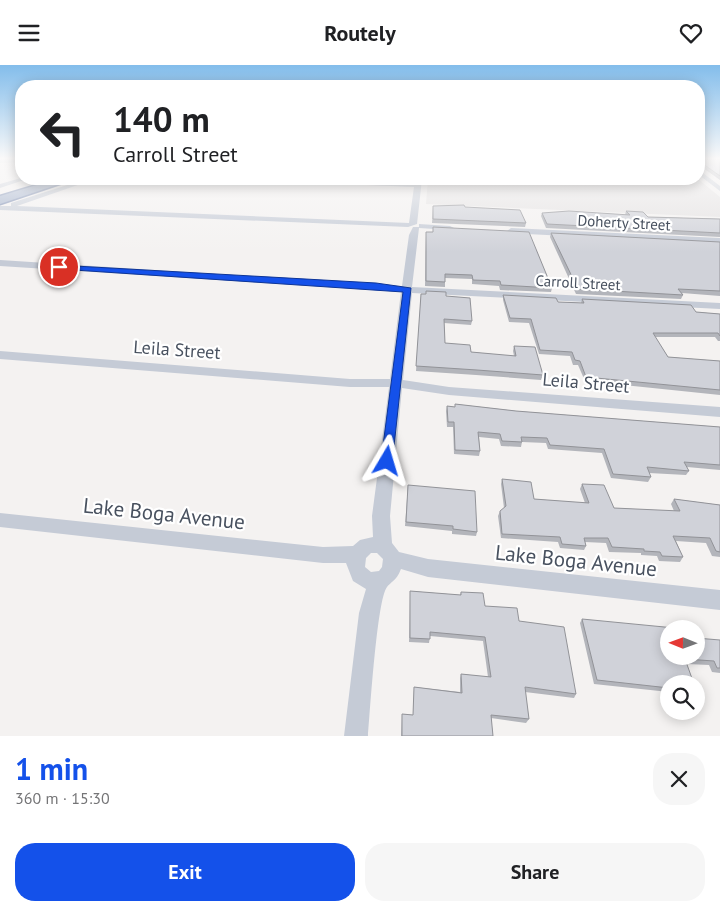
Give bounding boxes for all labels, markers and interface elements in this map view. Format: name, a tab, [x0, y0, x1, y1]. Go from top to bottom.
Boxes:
icon: menu	[15, 19, 43, 47]
text: Routely	[324, 19, 396, 47]
icon: heart	[677, 19, 705, 47]
text: 140 m	[113, 96, 210, 142]
icon: left	[30, 100, 95, 165]
text: Carroll Street	[113, 140, 238, 168]
street label: Doherty Street	[577, 211, 671, 234]
pin	[38, 246, 80, 288]
icon: arrive	[45, 253, 73, 281]
street label: Carroll Street	[535, 271, 621, 294]
street label: Leila Street	[133, 335, 221, 364]
street label: Leila Street	[542, 367, 630, 398]
position arrow	[360, 434, 412, 486]
street label: Lake Boga Avenue	[82, 492, 246, 535]
street label: Lake Boga Avenue	[494, 539, 658, 582]
north arrow	[660, 620, 705, 665]
map controls	[660, 620, 705, 720]
button: search	[660, 675, 705, 720]
text: 1 min	[15, 749, 88, 788]
button: close	[653, 753, 705, 805]
text: 360 m · 15:30	[15, 788, 110, 808]
button: Exit	[15, 843, 355, 901]
button: Share	[365, 843, 705, 901]

